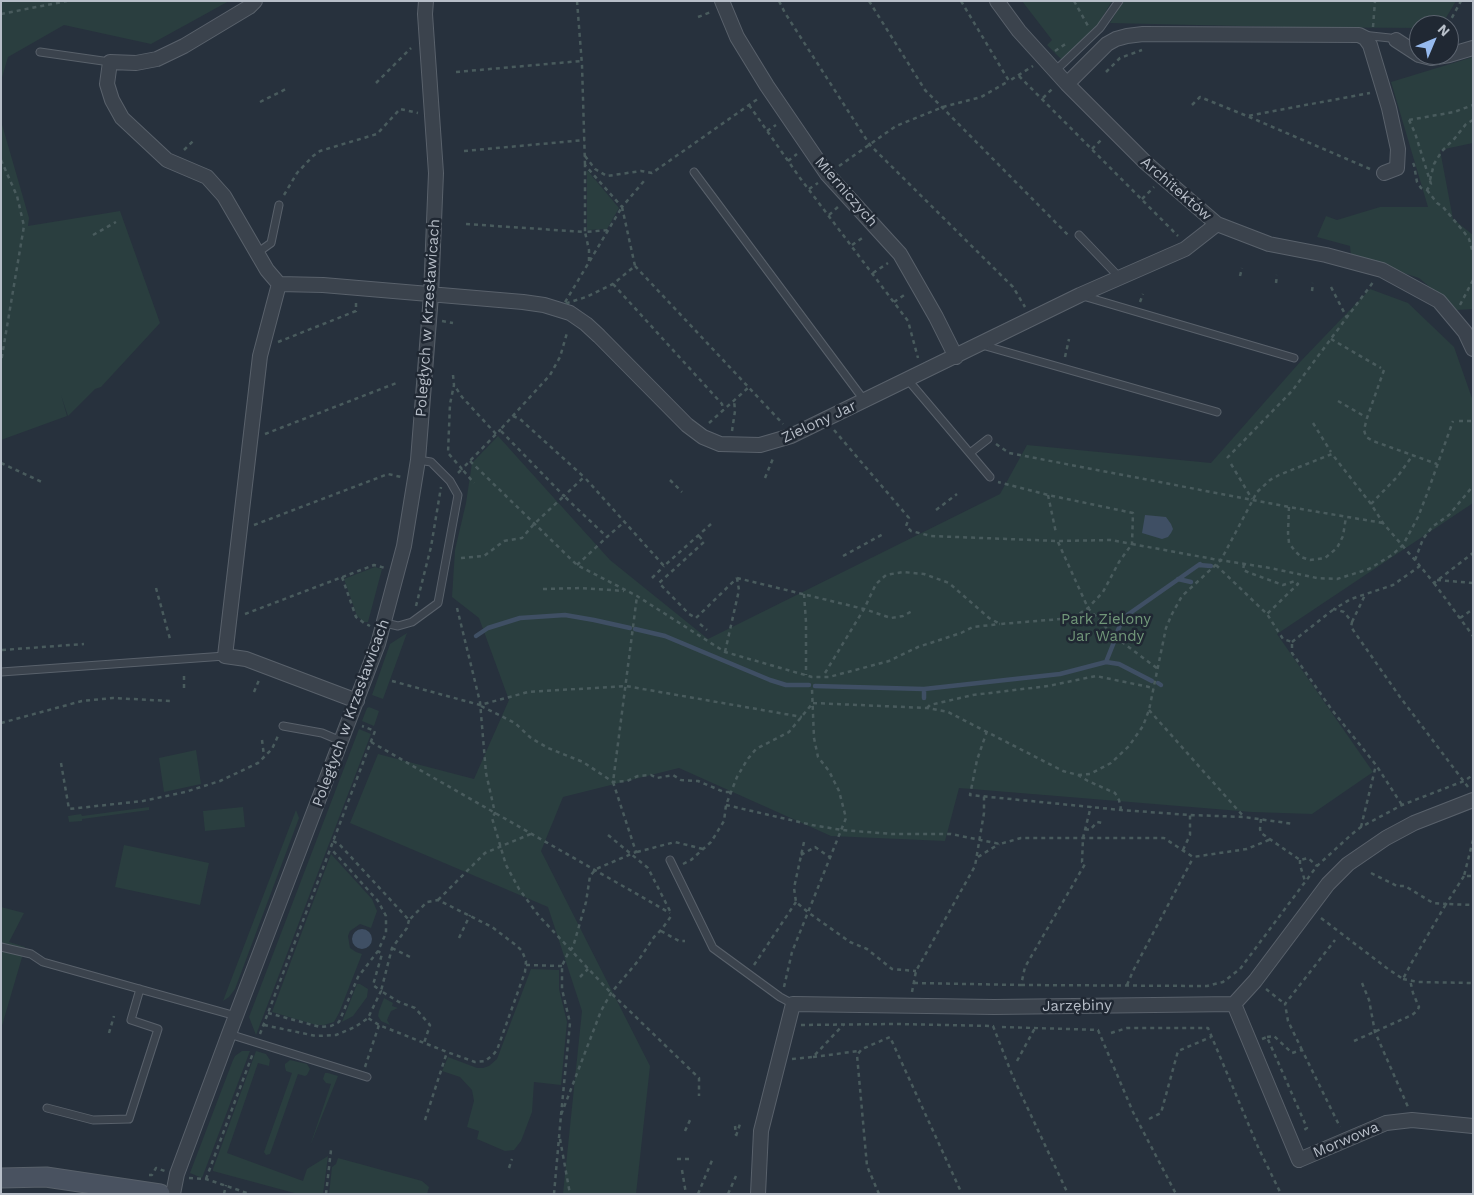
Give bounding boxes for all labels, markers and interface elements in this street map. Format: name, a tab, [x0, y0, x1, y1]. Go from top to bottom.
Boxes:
north arrow	[1409, 15, 1459, 65]
text: N	[1435, 21, 1453, 39]
street label: Mierniczych	[811, 153, 881, 231]
street label: Architektów	[1137, 153, 1215, 225]
street label: Poległych w Krzesławicach	[412, 218, 444, 418]
street label: Zielony Jar	[779, 397, 859, 447]
park label: Park Zielony Jar Wandy	[1061, 611, 1151, 646]
street label: Poległych w Krzesławicach	[309, 617, 393, 809]
street label: Jarzębiny	[1042, 996, 1112, 1016]
street label: Morwowa	[1310, 1118, 1382, 1162]

